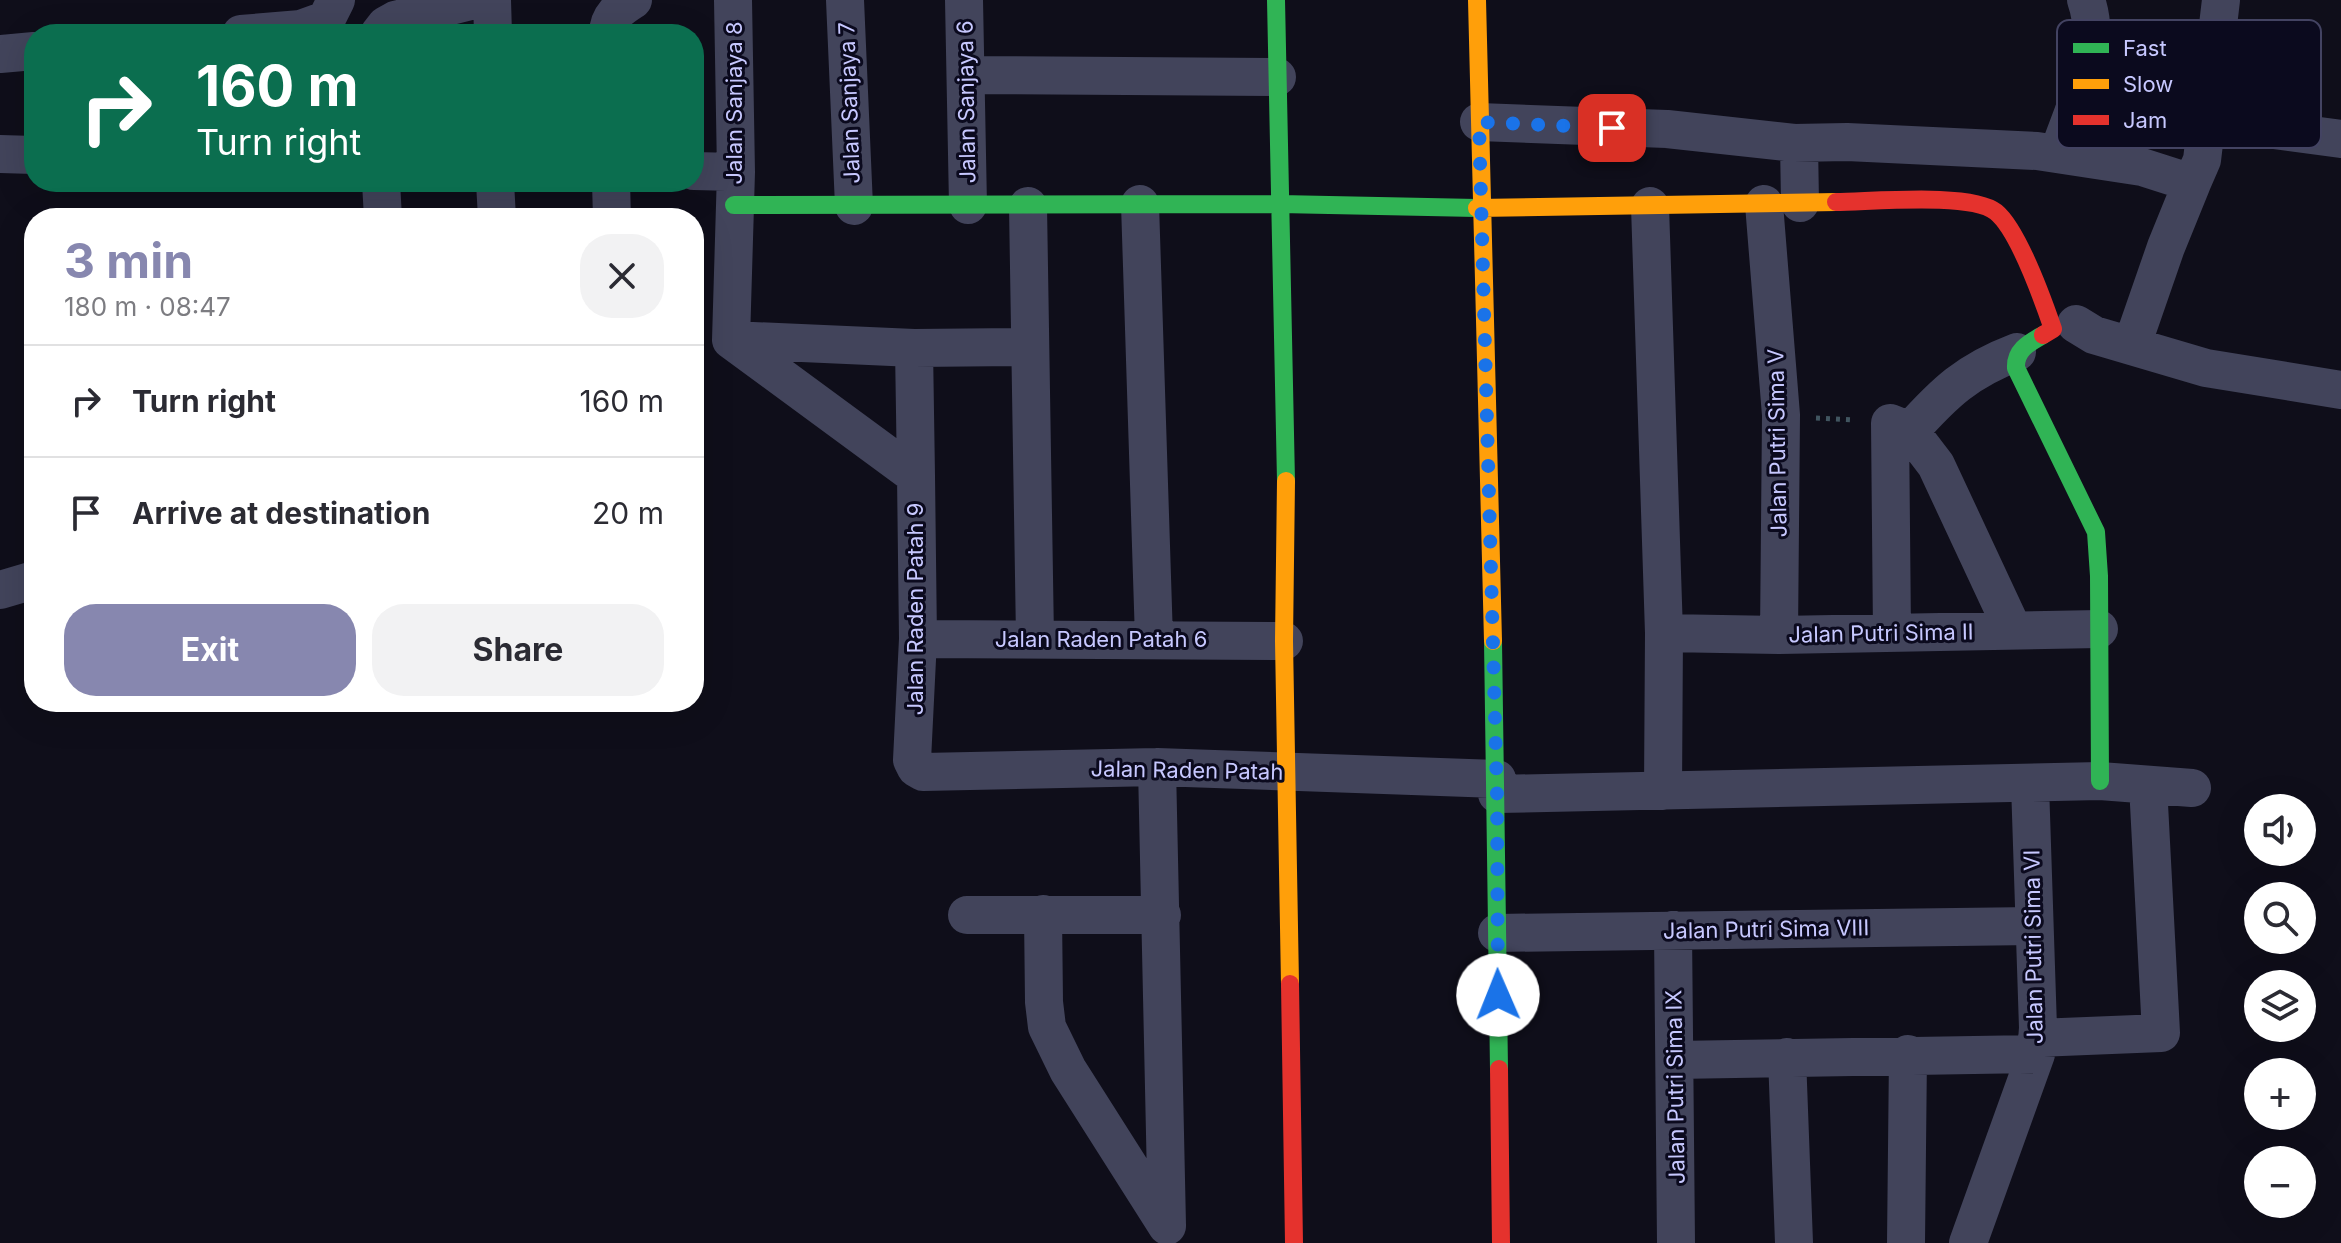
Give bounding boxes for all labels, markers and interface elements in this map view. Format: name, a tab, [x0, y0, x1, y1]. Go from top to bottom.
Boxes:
street label: Jalan Sanjaya 6	[952, 20, 980, 184]
legend	[2057, 20, 2321, 148]
street label: Jalan Sanjaya 8	[721, 21, 747, 185]
street label: Jalan Sanjaya 7	[833, 22, 865, 184]
text: Fast	[2123, 35, 2167, 61]
text: 160 m	[196, 52, 359, 120]
icon: right	[64, 56, 168, 160]
text: Slow	[2123, 71, 2173, 97]
pin	[1578, 94, 1646, 162]
icon: arrive	[1590, 106, 1634, 150]
text: Jam	[2123, 107, 2167, 133]
text: Turn right	[196, 120, 361, 164]
text: 3 min	[64, 231, 193, 290]
button: close	[580, 234, 664, 318]
text: 180 m · 08:47	[64, 291, 231, 322]
street label: Jalan Putri Sima V	[1762, 348, 1792, 538]
icon: right	[64, 379, 108, 423]
text: Turn right	[132, 383, 276, 419]
text: 160 m	[580, 383, 664, 419]
icon: arrive	[64, 491, 108, 535]
text: Arrive at destination	[132, 495, 430, 531]
text: 20 m	[592, 495, 664, 531]
street label: Jalan Raden Patah 9	[902, 503, 928, 715]
button: Exit	[64, 604, 356, 696]
button: Share	[372, 604, 664, 696]
street label: Jalan Putri Sima II	[1788, 618, 1974, 648]
street label: Jalan Raden Patah 6	[995, 626, 1207, 652]
street label: Jalan Raden Patah	[1090, 755, 1284, 785]
map controls	[2244, 794, 2316, 1218]
button: sound	[2244, 794, 2316, 866]
street label: Jalan Putri Sima VI	[2018, 850, 2048, 1044]
button: search	[2244, 882, 2316, 954]
street label: Jalan Putri Sima VIII	[1663, 914, 1869, 944]
position arrow	[1456, 953, 1540, 1037]
button: layers	[2244, 970, 2316, 1042]
street label: Jalan Putri Sima IX	[1660, 990, 1690, 1184]
button: +	[2244, 1058, 2316, 1130]
button: −	[2244, 1146, 2316, 1218]

